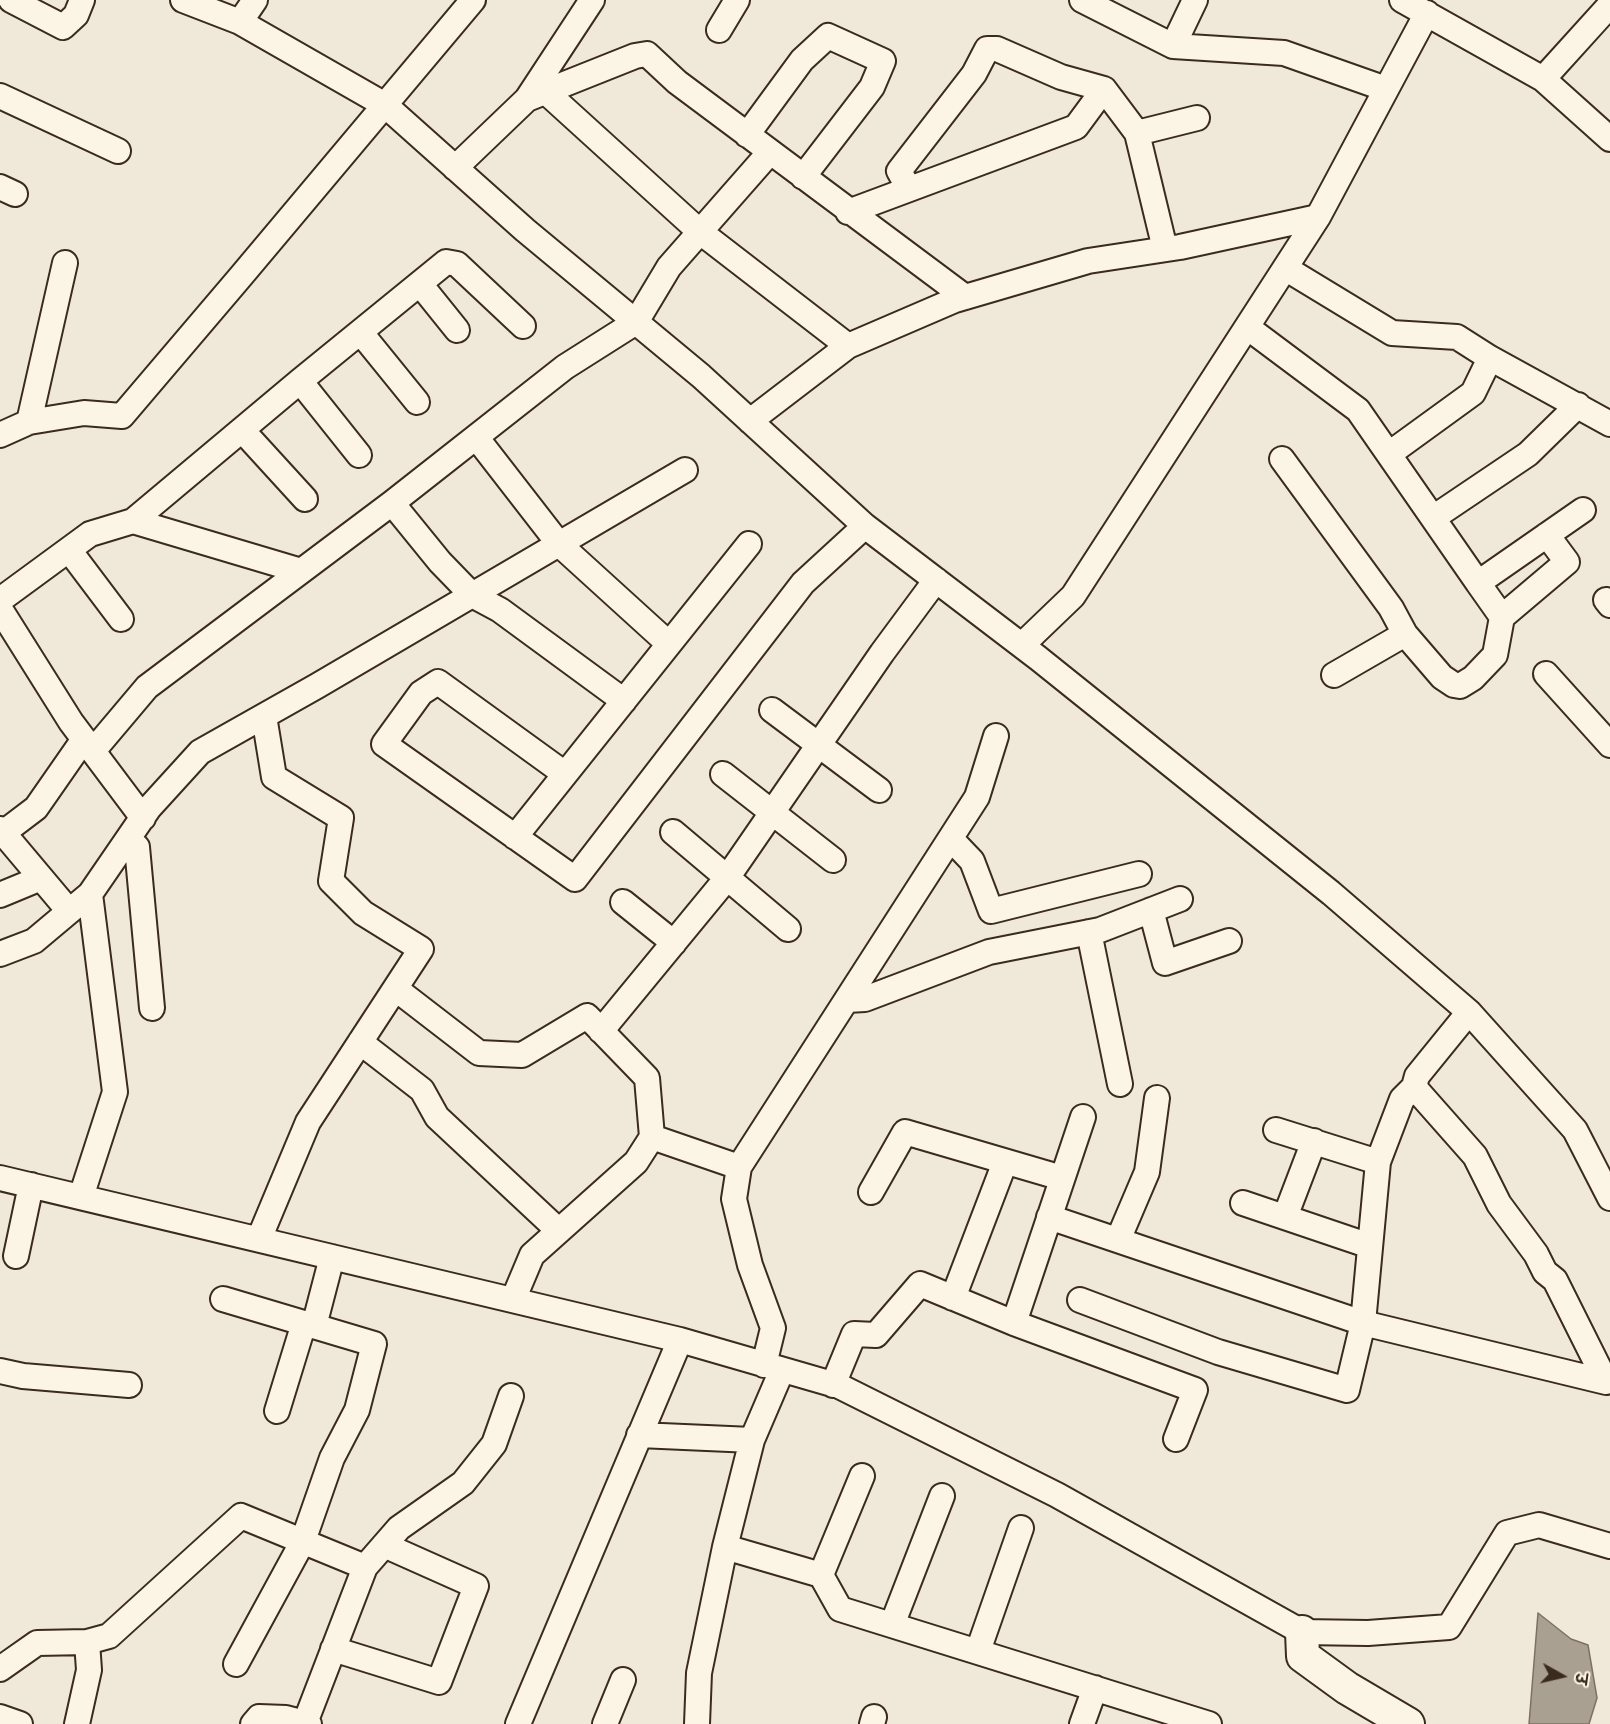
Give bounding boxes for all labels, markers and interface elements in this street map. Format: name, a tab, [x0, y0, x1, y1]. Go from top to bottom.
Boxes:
north arrow	[1532, 1646, 1592, 1706]
text: उ	[1570, 1672, 1590, 1685]

